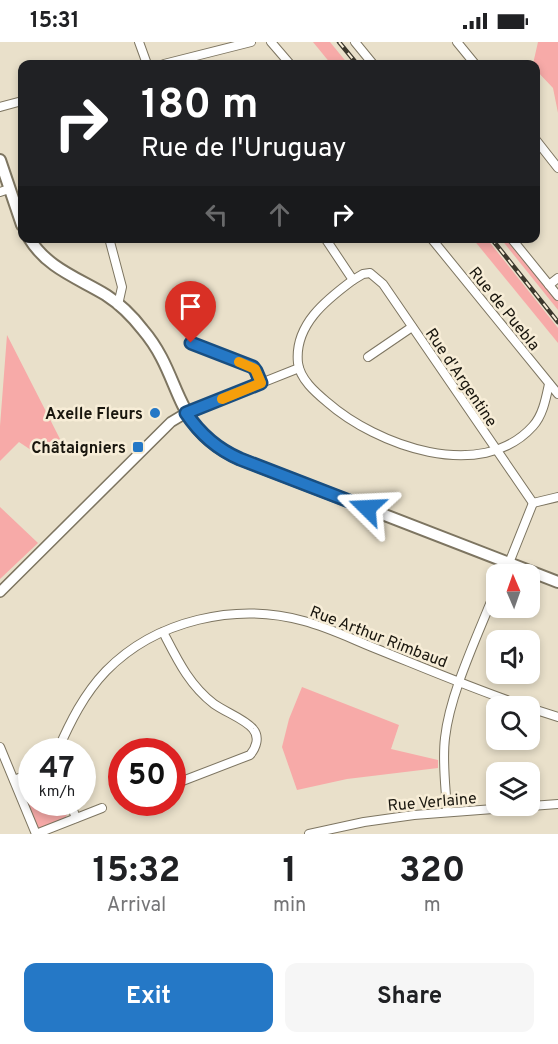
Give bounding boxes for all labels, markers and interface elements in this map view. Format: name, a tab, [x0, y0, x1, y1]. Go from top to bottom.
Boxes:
text: 15:31	[30, 8, 80, 35]
text: 180 m	[141, 80, 258, 133]
icon: right	[42, 84, 120, 162]
text: Rue de l'Uruguay	[141, 132, 346, 166]
icon: left	[200, 198, 233, 231]
icon: ahead	[263, 198, 296, 231]
icon: right	[326, 198, 359, 231]
street label: Rue de Puebla	[464, 263, 543, 355]
pin	[165, 281, 216, 343]
icon: arrive	[174, 290, 207, 323]
street label: Rue d'Argentine	[420, 325, 501, 431]
place label: Axelle Fleurs	[45, 405, 143, 425]
marker: Axelle Fleurs	[148, 406, 162, 420]
place label: Châtaigniers	[31, 439, 126, 459]
marker: Châtaigniers	[131, 440, 145, 454]
position arrow	[335, 476, 399, 540]
north arrow	[486, 564, 540, 618]
map controls	[486, 564, 540, 816]
street label: Rue Arthur Rimbaud	[307, 602, 450, 673]
button: sound	[486, 630, 540, 684]
button: search	[486, 696, 540, 750]
speed limit sign: 50	[108, 738, 186, 816]
text: 47	[39, 751, 75, 788]
button: layers	[486, 762, 540, 816]
text: km/h	[39, 783, 75, 802]
street label: Rue Verlaine	[387, 789, 478, 817]
text: 15:32	[93, 849, 181, 895]
text: 1	[283, 849, 297, 895]
text: 320	[399, 849, 465, 895]
text: Arrival	[107, 893, 166, 919]
text: min	[273, 893, 306, 919]
text: m	[424, 893, 441, 919]
button: Exit	[24, 963, 273, 1032]
button: Share	[285, 963, 534, 1032]

